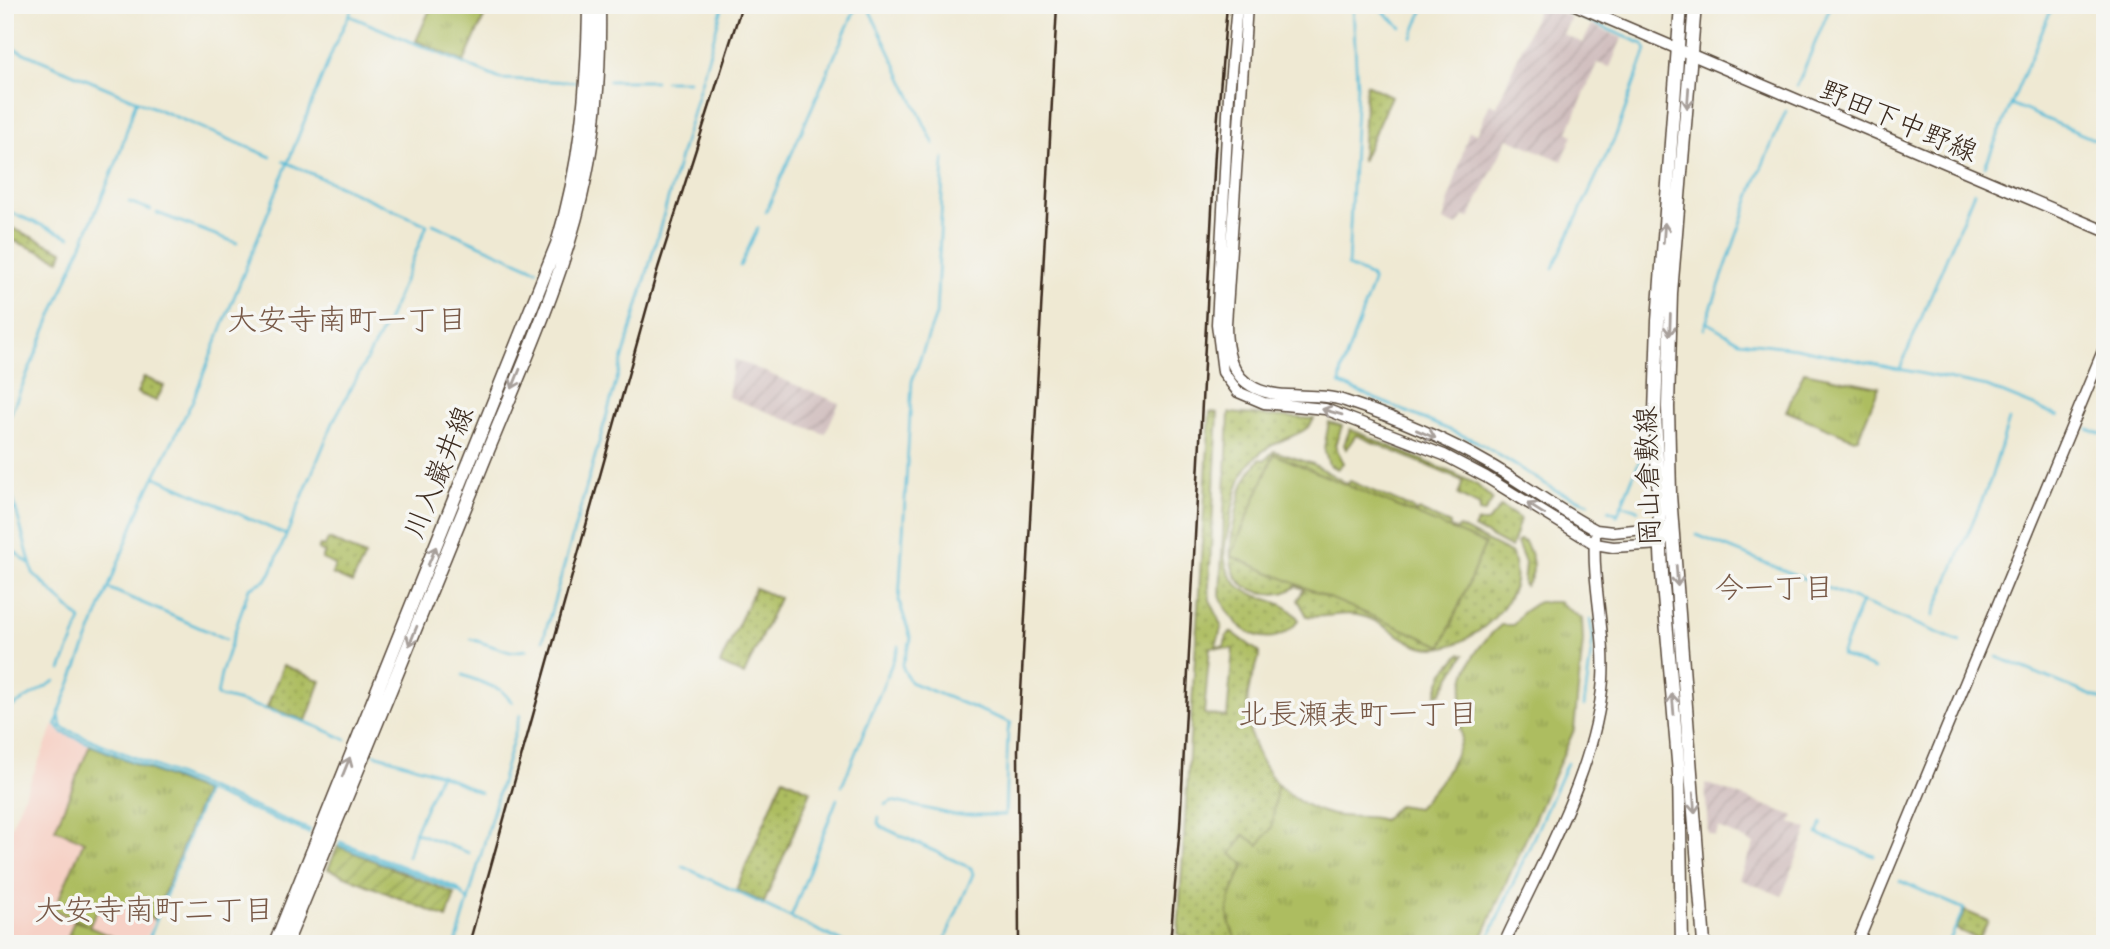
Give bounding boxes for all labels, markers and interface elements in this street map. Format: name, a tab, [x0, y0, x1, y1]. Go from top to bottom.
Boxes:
street label: 野田下中野線	[1812, 72, 1983, 175]
one-way arrow	[1681, 86, 1694, 109]
one-way arrow	[1658, 222, 1671, 244]
district label: 大安寺南町一丁目	[227, 301, 467, 345]
one-way arrow	[1663, 313, 1676, 336]
one-way arrow	[508, 368, 521, 390]
street label: 川入巌井線	[396, 401, 486, 546]
one-way arrow	[1321, 405, 1343, 418]
street label: 岡山倉敷線	[1628, 405, 1673, 547]
one-way arrow	[1414, 429, 1436, 442]
one-way arrow	[1527, 501, 1547, 515]
one-way arrow	[426, 546, 439, 567]
one-way arrow	[1671, 564, 1684, 587]
district label: 今一丁目	[1714, 569, 1834, 613]
one-way arrow	[406, 625, 419, 646]
one-way arrow	[1666, 694, 1679, 716]
district label: 北長瀬表町一丁目	[1238, 695, 1478, 739]
one-way arrow	[340, 756, 353, 778]
one-way arrow	[1687, 791, 1700, 814]
district label: 大安寺南町二丁目	[34, 891, 274, 935]

